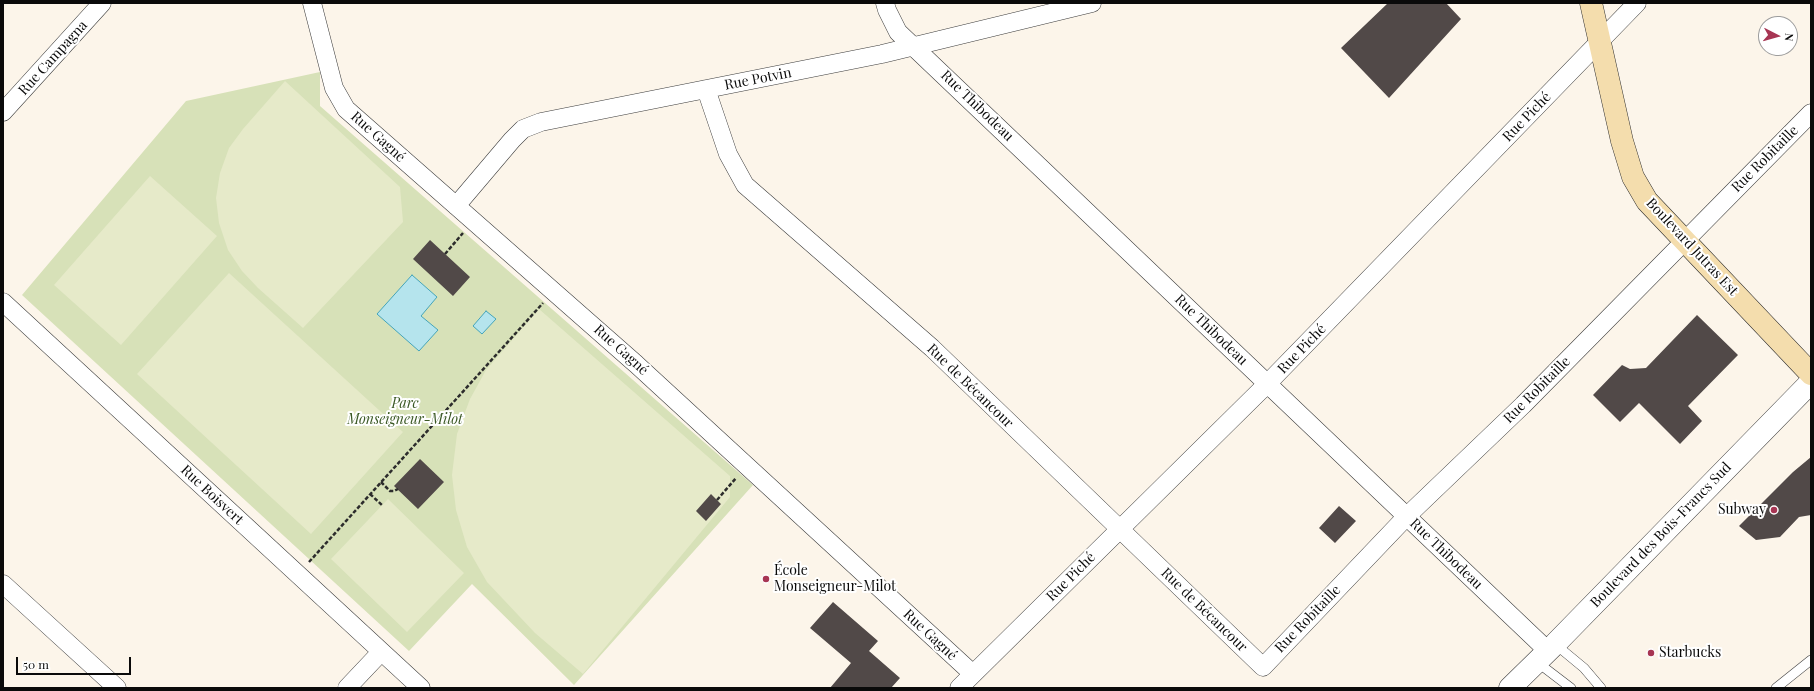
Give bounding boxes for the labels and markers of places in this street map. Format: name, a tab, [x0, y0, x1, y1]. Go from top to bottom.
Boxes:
place label: Subway	[1718, 502, 1766, 518]
marker: Subway	[1769, 505, 1779, 515]
place label: École Monseigneur-Milot	[774, 563, 896, 596]
marker: École Monseigneur-Milot	[761, 574, 771, 584]
place label: Starbucks	[1659, 645, 1721, 661]
marker: Starbucks	[1646, 648, 1656, 658]

